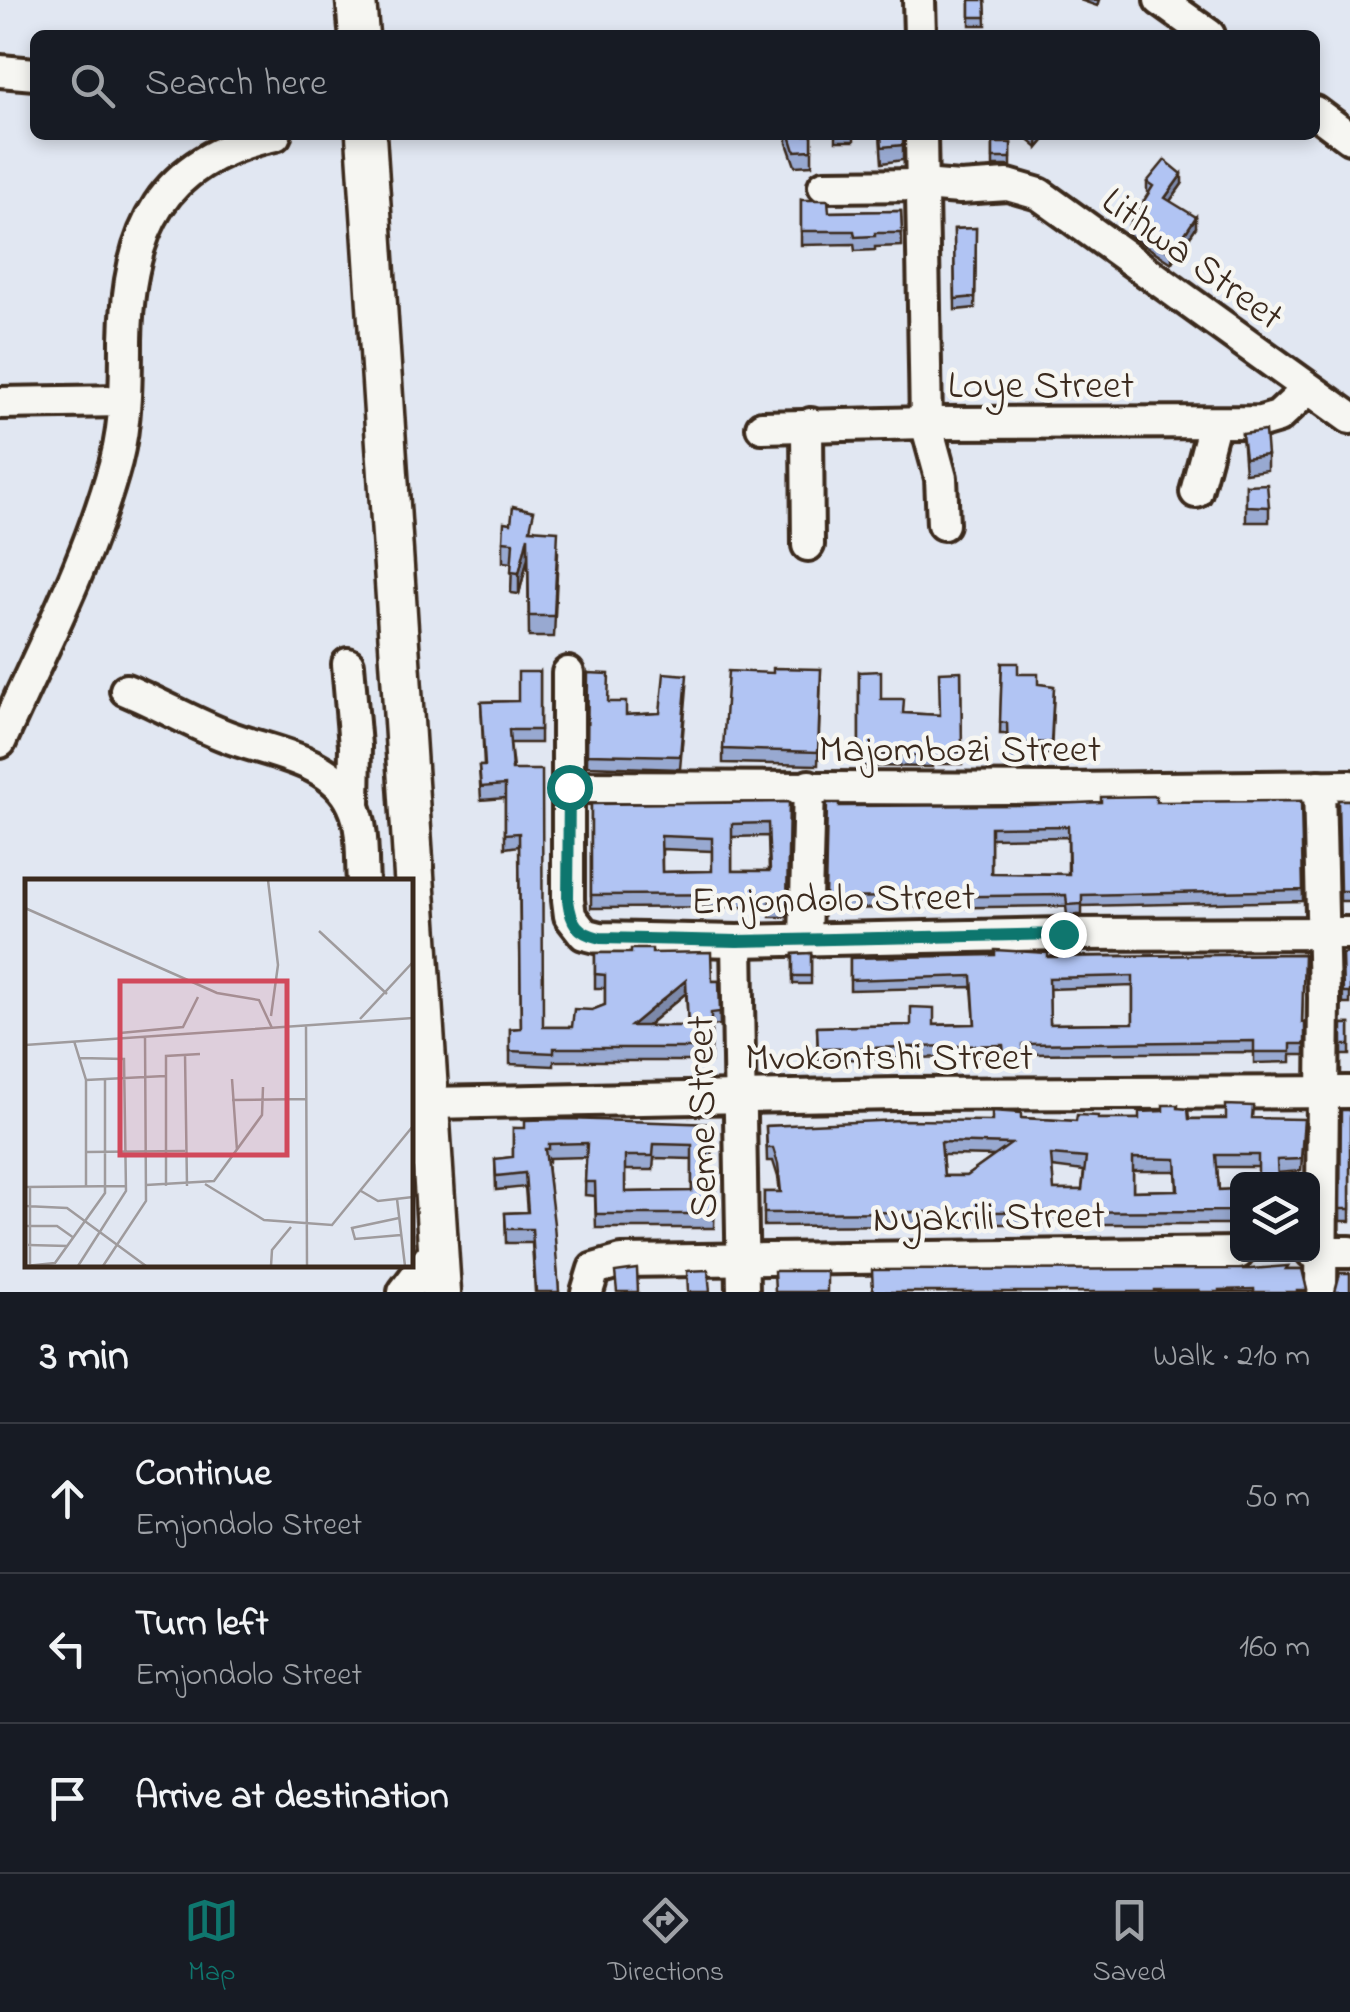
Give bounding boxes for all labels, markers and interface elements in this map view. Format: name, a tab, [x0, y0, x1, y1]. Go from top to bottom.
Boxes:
search box	[30, 30, 1320, 140]
text: Search here	[145, 57, 327, 113]
icon: search	[65, 58, 120, 113]
street label: Lithwa Street	[1088, 174, 1295, 347]
street label: Loye Street	[948, 358, 1134, 417]
street label: Majombozi Street	[819, 722, 1101, 781]
route start	[547, 765, 593, 811]
street label: Emjondolo Street	[690, 870, 976, 933]
inset map	[25, 879, 412, 1267]
route end	[1041, 912, 1087, 958]
street label: Seme Street	[673, 1015, 736, 1219]
street label: Mvokontshi Street	[745, 1030, 1033, 1089]
map controls	[1230, 1172, 1320, 1262]
button: layers	[1230, 1172, 1320, 1262]
street label: Nyakrili Street	[872, 1188, 1106, 1251]
text: 3 min	[40, 1327, 129, 1388]
text: Walk · 210 m	[1153, 1334, 1310, 1381]
text: Continue	[135, 1447, 271, 1503]
icon: ahead	[40, 1471, 95, 1526]
text: 50 m	[1245, 1475, 1310, 1522]
text: Emjondolo Street	[135, 1503, 362, 1550]
text: Turn left	[135, 1597, 268, 1653]
icon: left	[40, 1621, 95, 1676]
text: 160 m	[1239, 1625, 1310, 1672]
text: Emjondolo Street	[135, 1653, 362, 1700]
text: Arrive at destination	[135, 1770, 449, 1826]
icon: arrive	[40, 1771, 95, 1826]
tab: Map	[184, 1893, 239, 1994]
tab: Directions	[608, 1893, 724, 1994]
tab: Saved	[1093, 1893, 1166, 1994]

